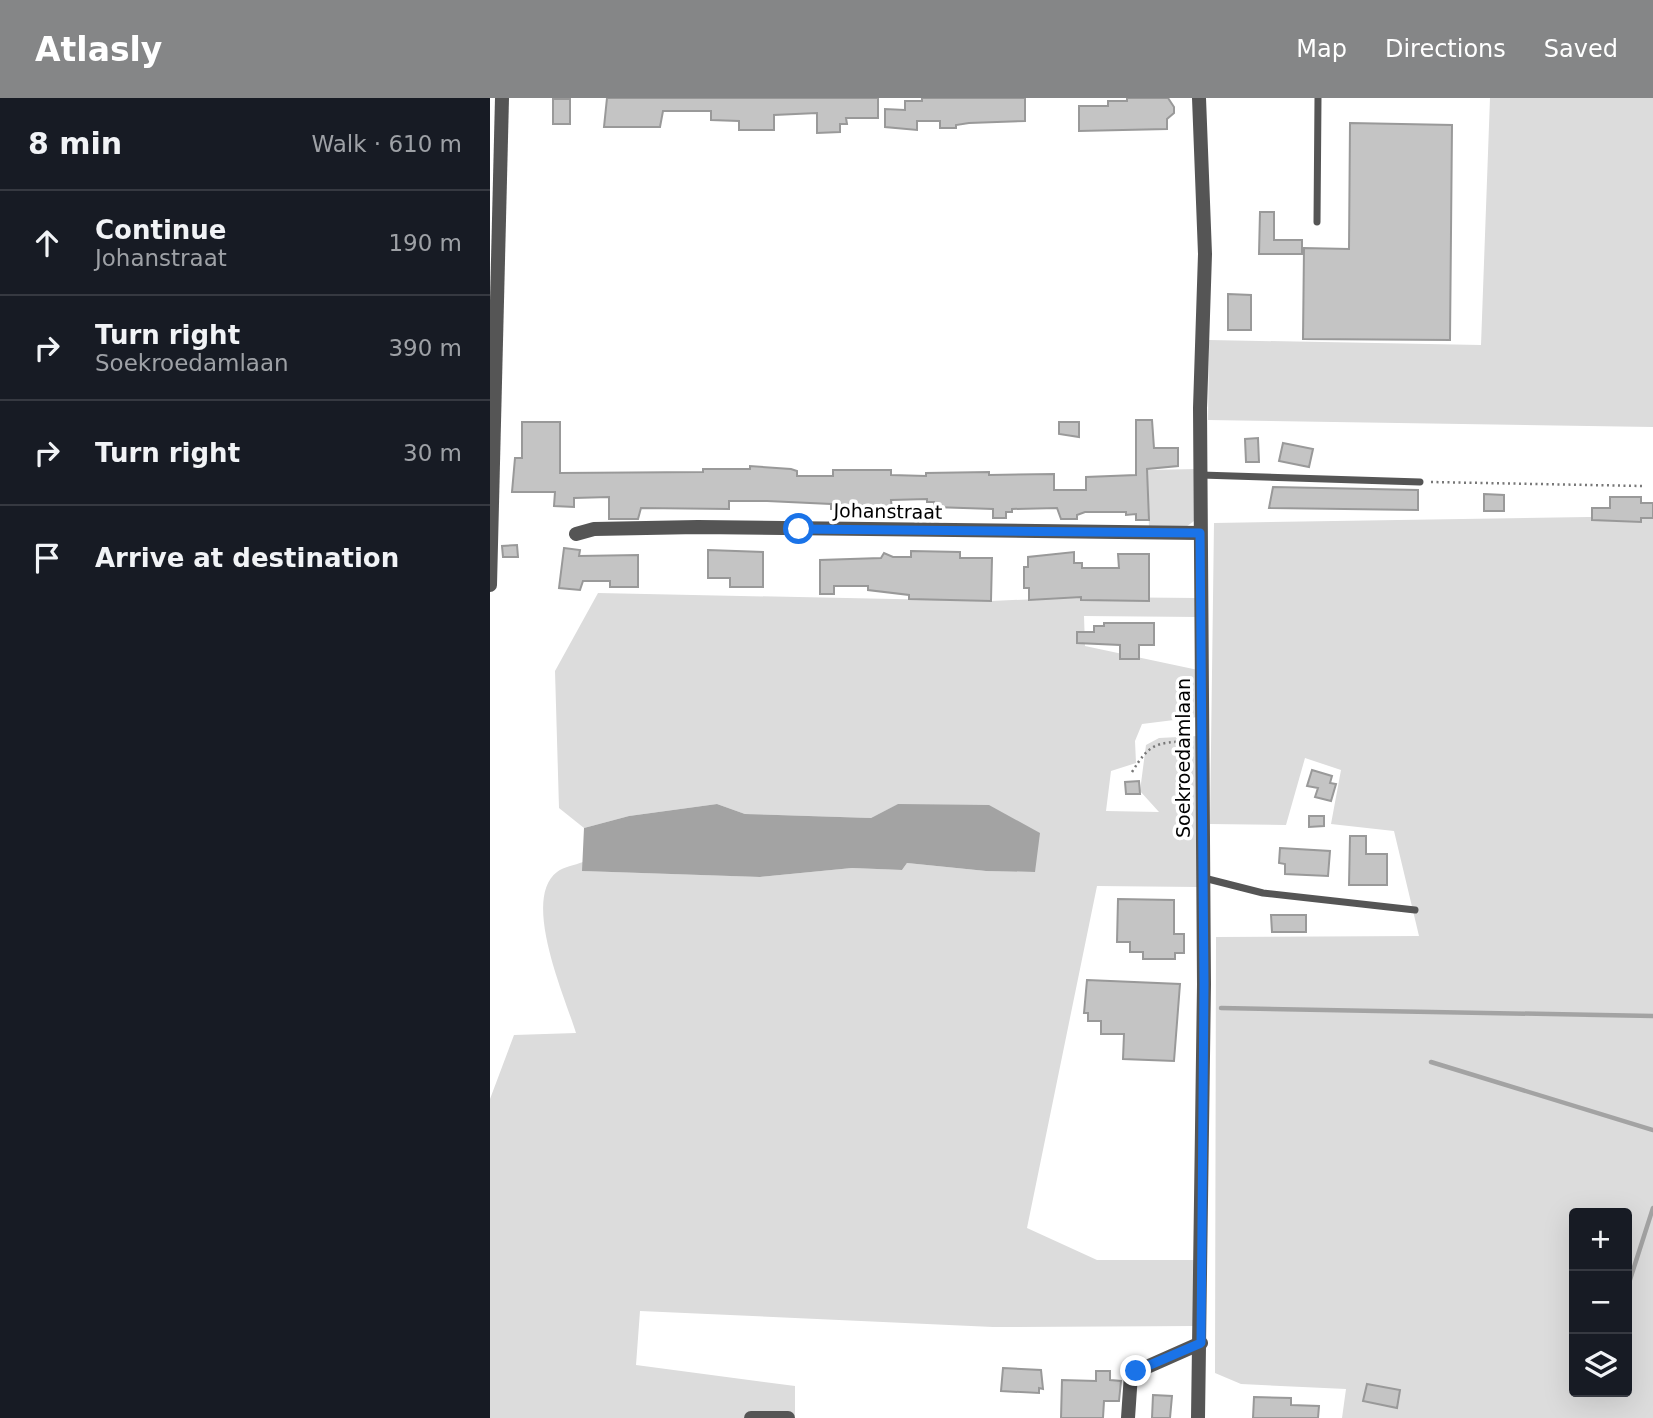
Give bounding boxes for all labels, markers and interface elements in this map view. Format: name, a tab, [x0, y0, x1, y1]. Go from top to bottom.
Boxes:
text: Atlasly	[35, 30, 162, 69]
text: Map	[1296, 35, 1347, 63]
text: Directions	[1385, 35, 1506, 63]
text: Saved	[1544, 35, 1618, 63]
text: 8 min	[28, 126, 122, 161]
text: Walk · 610 m	[311, 131, 462, 157]
text: Continue	[95, 215, 226, 245]
icon: ahead	[28, 224, 66, 262]
text: 190 m	[388, 230, 462, 256]
text: Johanstraat	[95, 245, 227, 271]
text: Turn right	[95, 320, 240, 350]
icon: right	[28, 329, 66, 367]
text: 390 m	[388, 335, 462, 361]
text: Soekroedamlaan	[95, 350, 289, 376]
icon: right	[28, 434, 66, 472]
text: Turn right	[95, 438, 240, 468]
text: 30 m	[403, 440, 462, 466]
street label: Johanstraat	[832, 499, 943, 523]
route start	[783, 513, 814, 544]
icon: arrive	[28, 539, 66, 577]
text: Arrive at destination	[95, 543, 399, 573]
street label: Soekroedamlaan	[1172, 678, 1194, 838]
map controls	[1569, 1208, 1632, 1397]
button: +	[1569, 1208, 1632, 1271]
button: −	[1569, 1271, 1632, 1334]
button: layers	[1569, 1334, 1632, 1397]
route end	[1120, 1355, 1151, 1386]

